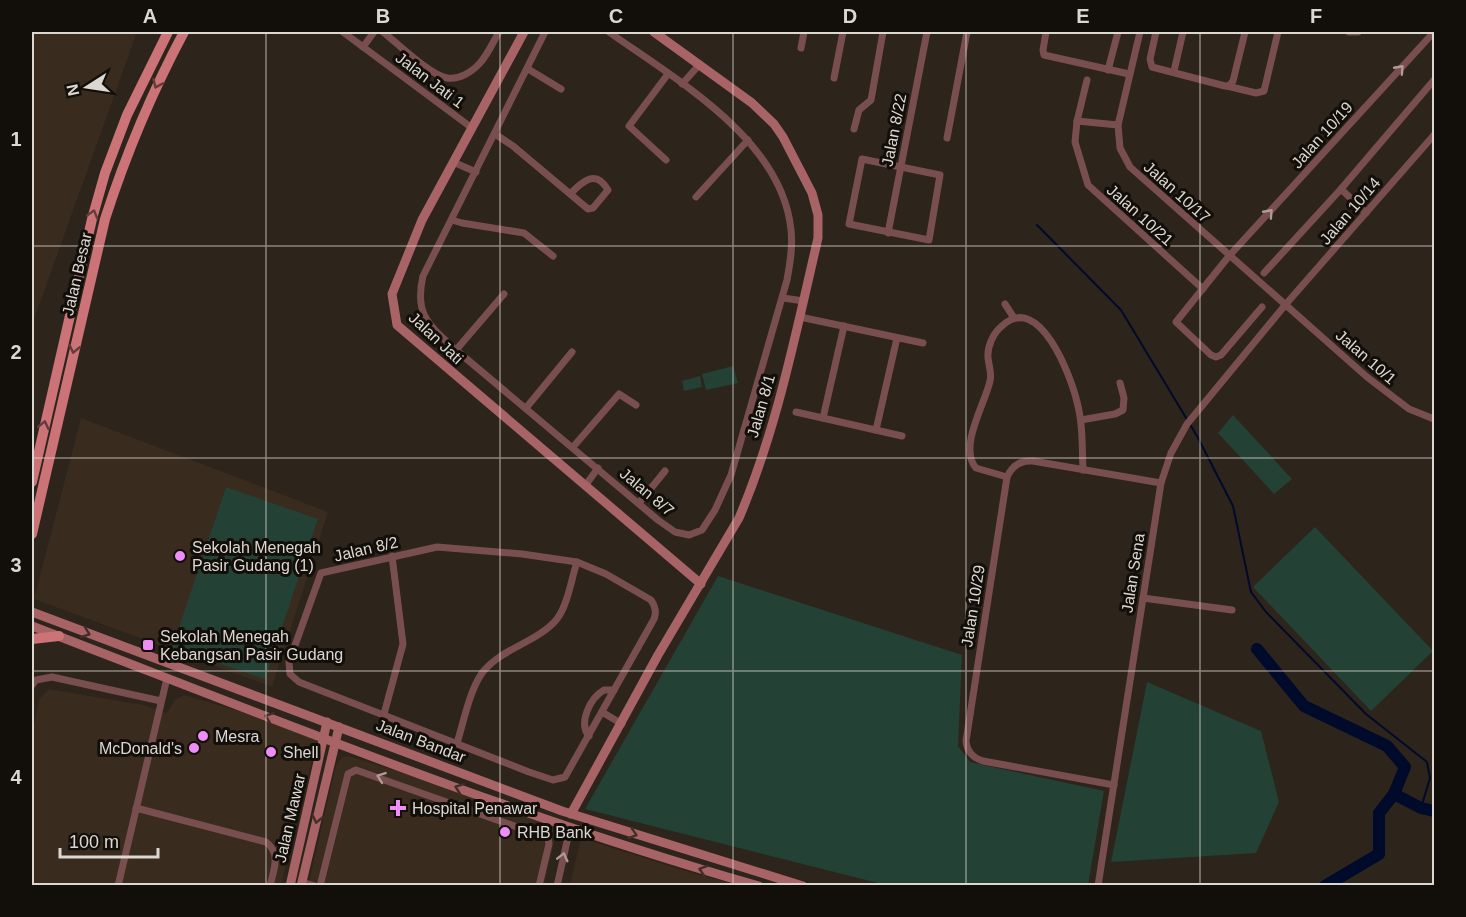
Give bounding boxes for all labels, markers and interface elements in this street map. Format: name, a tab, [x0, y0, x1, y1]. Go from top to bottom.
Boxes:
text: A	[143, 5, 157, 27]
text: B	[376, 5, 390, 27]
text: C	[609, 5, 623, 27]
text: D	[843, 5, 857, 27]
text: E	[1076, 5, 1090, 27]
text: F	[1310, 5, 1322, 27]
street label: Jalan Jati 1	[393, 49, 468, 111]
north arrow	[57, 57, 117, 117]
one-way arrow	[1393, 65, 1404, 76]
one-way arrow	[153, 77, 165, 88]
text: N	[63, 83, 82, 97]
street label: Jalan 8/22	[879, 92, 909, 168]
street label: Jalan 10/19	[1288, 98, 1356, 171]
text: 1	[10, 128, 22, 150]
street label: Jalan 10/17	[1141, 158, 1214, 226]
street label: Jalan 10/14	[1316, 174, 1384, 248]
street label: Jalan 10/21	[1104, 181, 1177, 249]
one-way arrow	[86, 209, 98, 220]
one-way arrow	[1261, 209, 1272, 220]
street label: Jalan Besar	[59, 230, 95, 317]
street label: Jalan Jati	[405, 309, 467, 367]
street label: Jalan 10/1	[1333, 326, 1400, 388]
text: 2	[10, 341, 22, 363]
one-way arrow	[69, 344, 82, 354]
street label: Jalan 8/1	[744, 372, 778, 440]
one-way arrow	[37, 420, 50, 430]
street label: Jalan 8/7	[617, 465, 677, 519]
street label: Jalan Sena	[1118, 532, 1148, 614]
street label: Jalan 8/2	[332, 533, 400, 565]
place label: Sekolah Menegah Pasir Gudang (1)	[192, 539, 321, 574]
marker: Sekolah Menegah Pasir Gudang (1)	[173, 549, 187, 563]
text: 3	[10, 554, 22, 576]
street label: Jalan 10/29	[958, 564, 988, 648]
one-way arrow	[80, 625, 91, 638]
place label: Sekolah Menegah Kebangsan Pasir Gudang	[160, 628, 343, 663]
marker: Sekolah Menegah Kebangsan Pasir Gudang	[141, 638, 155, 652]
one-way arrow	[264, 711, 275, 724]
street label: Jalan Bandar	[374, 716, 469, 766]
place label: Mesra	[215, 728, 260, 745]
marker: Mesra	[196, 729, 210, 743]
place label: McDonald's	[99, 740, 182, 757]
marker: McDonald's	[187, 741, 201, 755]
place label: Shell	[283, 744, 319, 761]
marker: Shell	[264, 745, 278, 759]
text: 4	[10, 766, 22, 788]
street label: Jalan Mawar	[272, 771, 309, 864]
one-way arrow	[377, 772, 387, 785]
one-way arrow	[454, 782, 464, 795]
marker: Hospital Penawar	[389, 799, 407, 817]
place label: Hospital Penawar	[412, 800, 538, 817]
one-way arrow	[311, 814, 324, 824]
scale bar	[60, 821, 158, 859]
place label: RHB Bank	[517, 824, 593, 841]
marker: RHB Bank	[498, 825, 512, 839]
one-way arrow	[627, 826, 638, 839]
text: 100 m	[69, 832, 119, 852]
one-way arrow	[556, 852, 569, 862]
one-way arrow	[698, 865, 709, 877]

